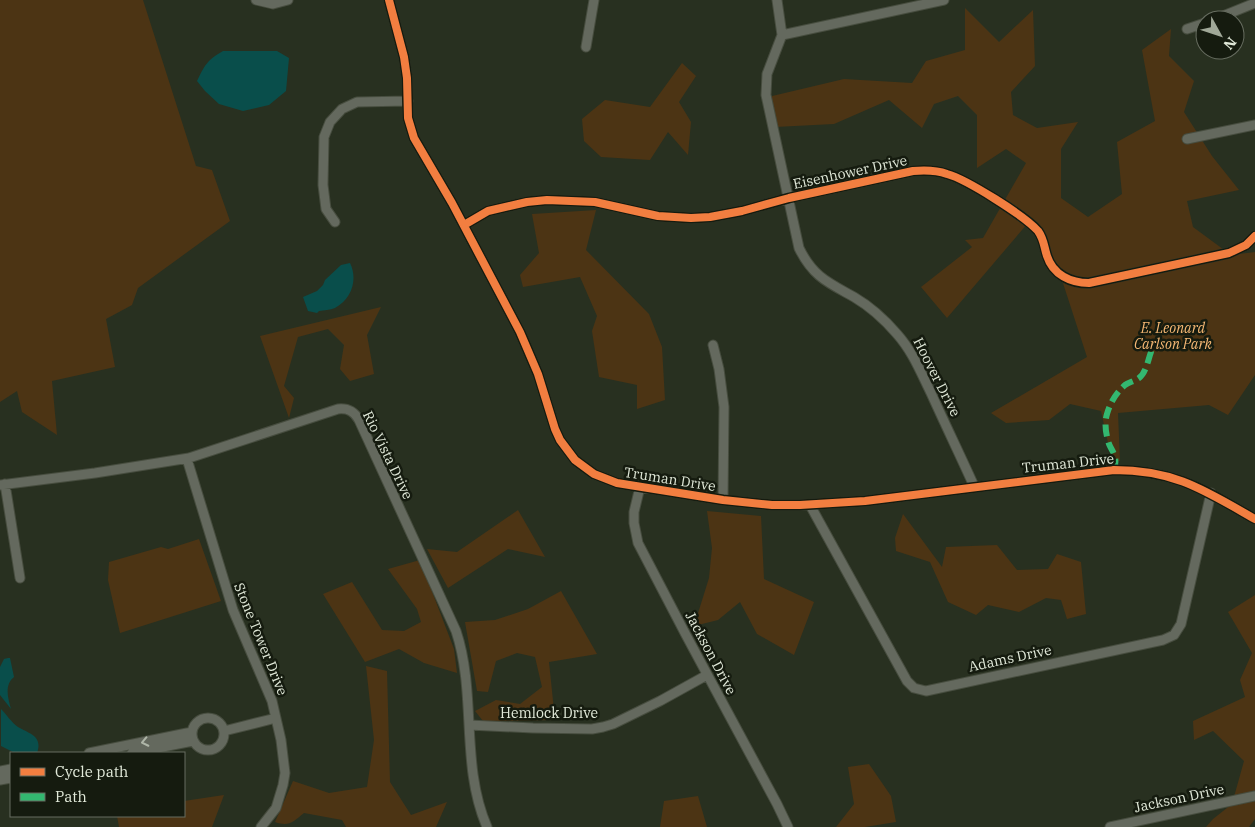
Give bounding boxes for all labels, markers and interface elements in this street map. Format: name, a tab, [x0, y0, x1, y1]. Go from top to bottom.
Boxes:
north arrow	[1195, 10, 1245, 60]
text: N	[1220, 33, 1240, 53]
street label: Eisenhower Drive	[791, 151, 909, 193]
park label: E. Leonard Carlson Park	[1134, 319, 1213, 353]
street label: Hoover Drive	[909, 334, 965, 420]
street label: Rio Vista Drive	[359, 408, 417, 502]
street label: Truman Drive	[1021, 449, 1115, 477]
street label: Truman Drive	[623, 463, 717, 495]
street label: Stone Tower Drive	[230, 580, 292, 698]
street label: Jackson Drive	[682, 608, 740, 698]
street label: Adams Drive	[967, 640, 1053, 676]
street label: Hemlock Drive	[500, 704, 598, 722]
one-way arrow	[140, 736, 149, 747]
legend	[10, 752, 185, 817]
text: Cycle path	[55, 762, 128, 781]
street label: Jackson Drive	[1132, 780, 1226, 816]
text: Path	[55, 787, 87, 806]

